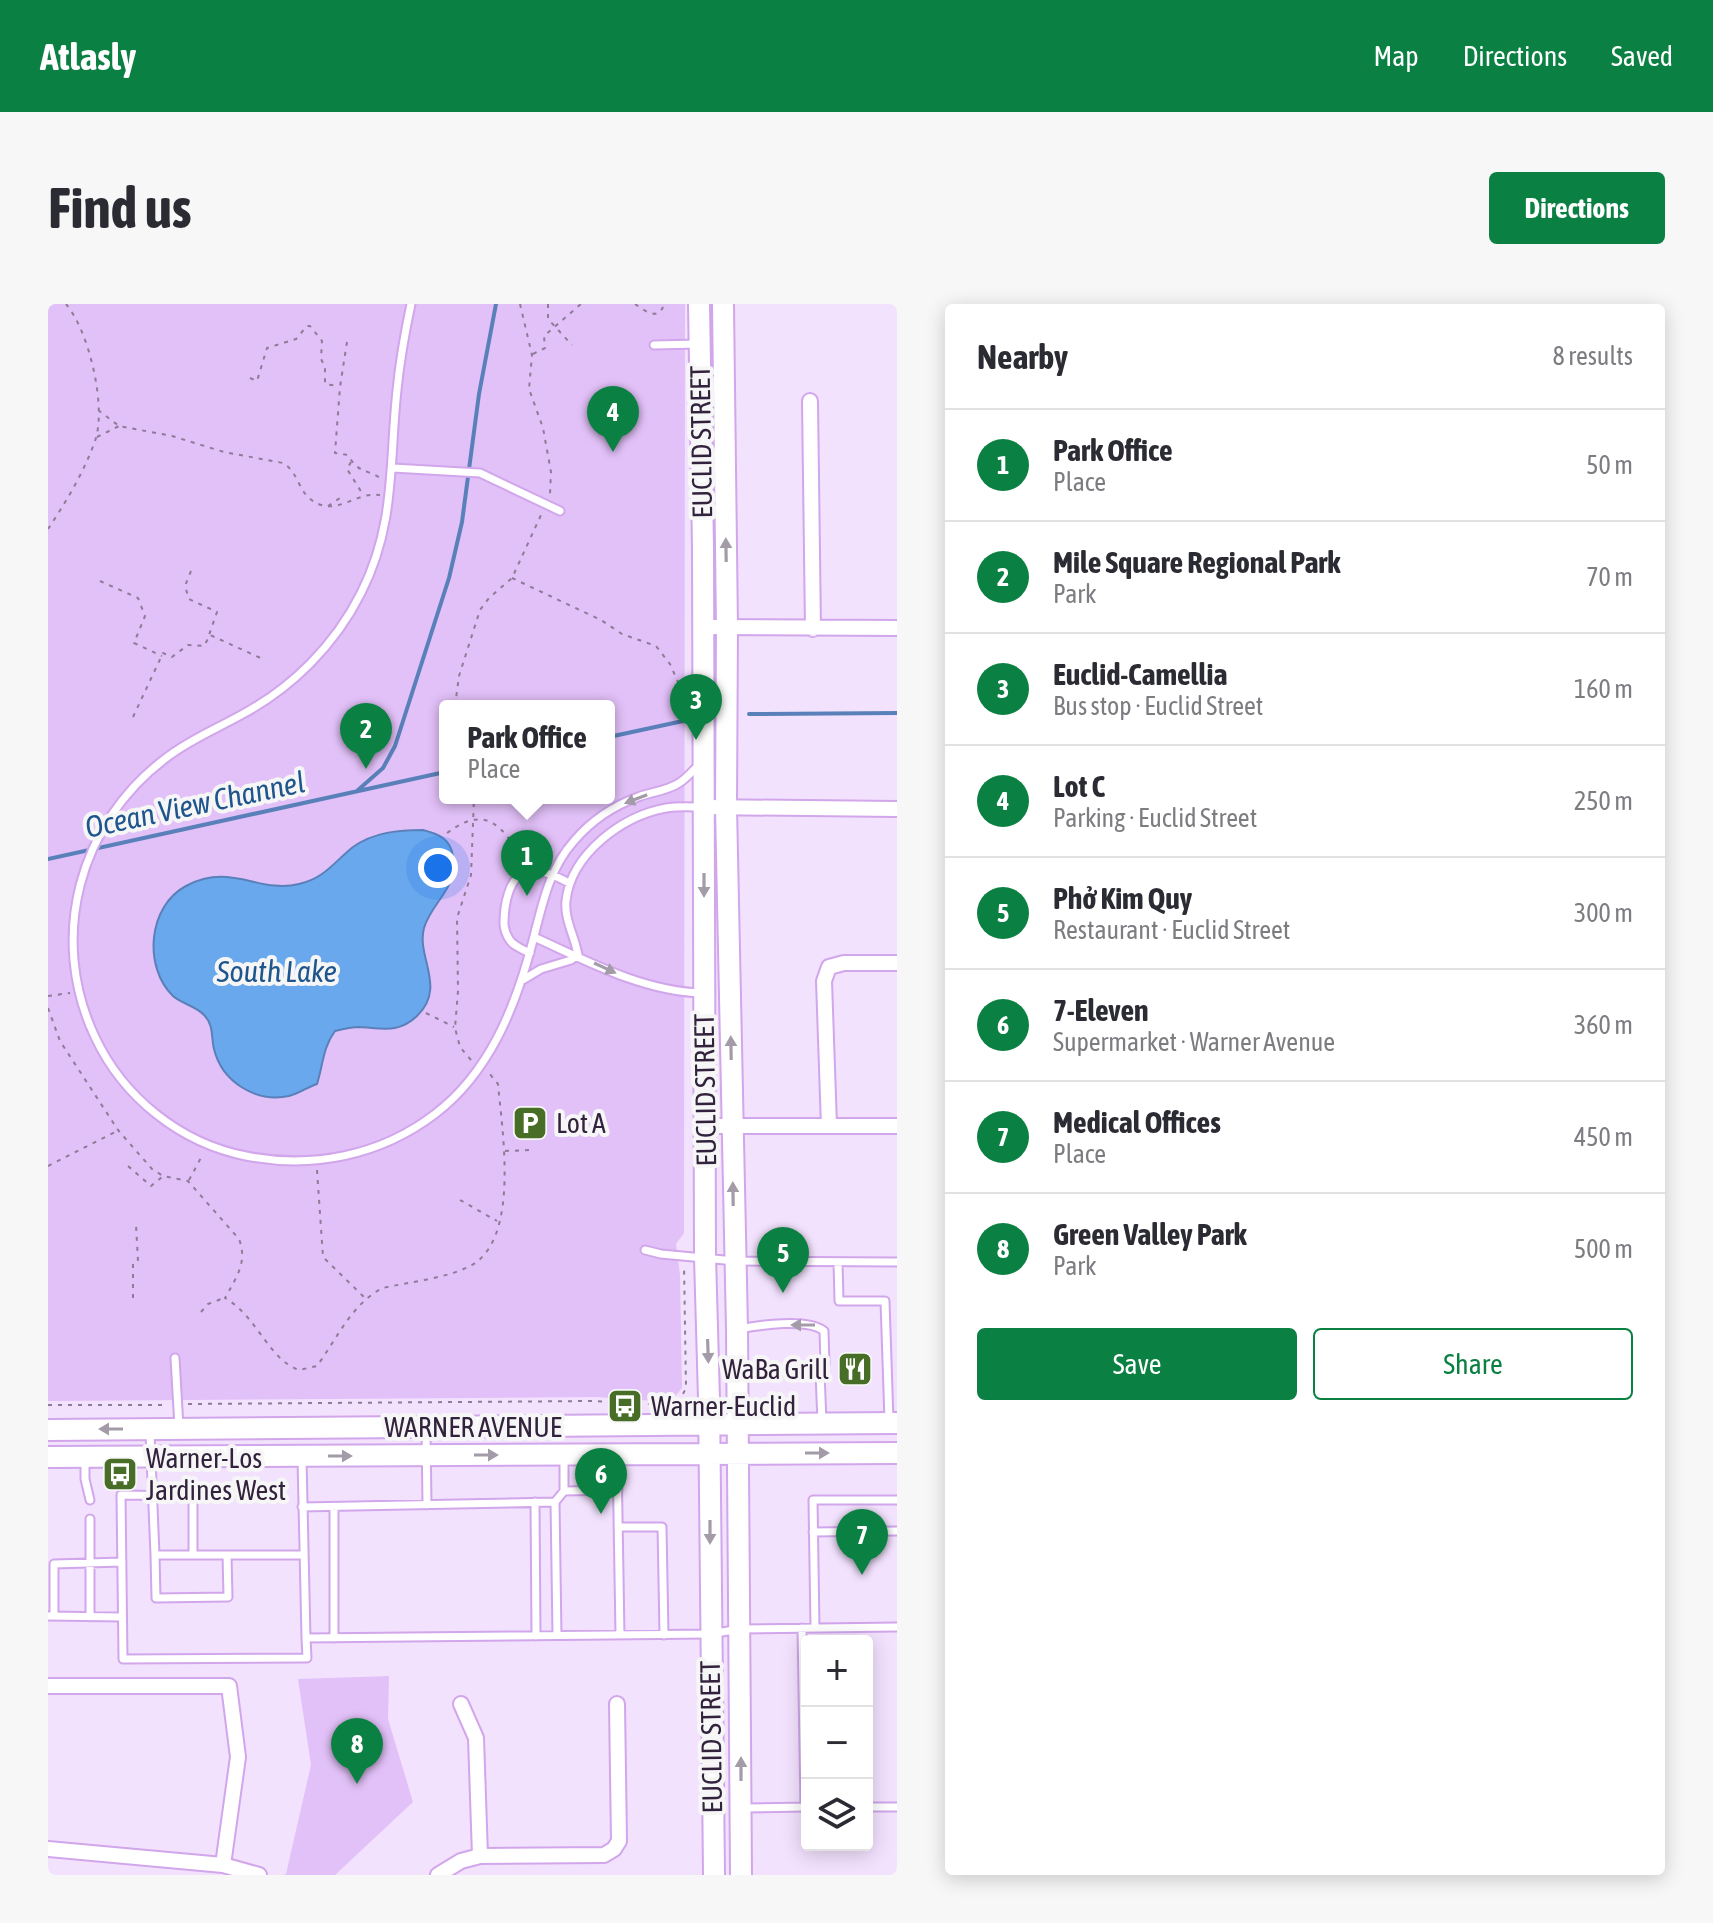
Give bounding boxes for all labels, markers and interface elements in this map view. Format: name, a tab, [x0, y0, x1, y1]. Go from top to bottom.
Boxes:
text: Atlasly	[40, 35, 136, 78]
text: Map	[1374, 40, 1419, 72]
text: Directions	[1463, 40, 1567, 72]
text: Saved	[1611, 40, 1673, 72]
button: Directions	[1489, 172, 1665, 244]
text: Find us	[48, 176, 192, 240]
text: Nearby	[977, 337, 1068, 376]
text: 8 results	[1552, 341, 1633, 371]
street label: EUCLID STREET	[684, 365, 718, 519]
pin: 4	[587, 386, 639, 452]
text: Park Office	[1053, 433, 1173, 467]
text: 1	[997, 450, 1009, 480]
text: 50 m	[1586, 450, 1633, 480]
text: Place	[1053, 467, 1106, 497]
one-way arrow	[720, 537, 732, 562]
text: Mile Square Regional Park	[1053, 545, 1340, 579]
text: 2	[997, 562, 1009, 592]
text: 70 m	[1586, 562, 1633, 592]
text: Park	[1053, 579, 1096, 609]
text: Euclid-Camellia	[1053, 657, 1227, 691]
pin: 3	[670, 674, 722, 740]
text: 3	[997, 674, 1009, 704]
text: 160 m	[1574, 674, 1633, 704]
text: Bus stop · Euclid Street	[1053, 691, 1263, 721]
popup	[439, 700, 615, 804]
pin: 2	[340, 703, 392, 769]
text: Park Office	[467, 720, 587, 754]
text: Place	[467, 754, 520, 784]
water label: Ocean View Channel	[82, 764, 308, 844]
text: Lot C	[1053, 769, 1105, 803]
text: 4	[997, 786, 1009, 816]
text: 250 m	[1574, 786, 1633, 816]
one-way arrow	[624, 793, 648, 806]
text: Parking · Euclid Street	[1053, 803, 1257, 833]
pin: 1	[501, 830, 553, 896]
your location	[418, 848, 458, 888]
one-way arrow	[698, 873, 710, 898]
text: Phở Kim Quy	[1053, 881, 1192, 915]
text: 5	[997, 898, 1009, 928]
text: 300 m	[1574, 898, 1633, 928]
text: Restaurant · Euclid Street	[1053, 915, 1290, 945]
water label: South Lake	[216, 954, 337, 988]
one-way arrow	[594, 961, 617, 975]
text: 7-Eleven	[1053, 993, 1149, 1027]
text: 6	[997, 1010, 1009, 1040]
text: 360 m	[1574, 1010, 1633, 1040]
street label: EUCLID STREET	[688, 1013, 722, 1167]
text: Supermarket · Warner Avenue	[1053, 1027, 1335, 1057]
one-way arrow	[725, 1035, 737, 1060]
parking icon: Lot A	[511, 1104, 549, 1142]
text: Medical Offices	[1053, 1105, 1221, 1139]
place label: Lot A	[556, 1107, 606, 1139]
text: 7	[997, 1122, 1009, 1152]
text: 450 m	[1574, 1122, 1633, 1152]
text: Place	[1053, 1139, 1106, 1169]
one-way arrow	[727, 1181, 740, 1206]
text: Green Valley Park	[1053, 1217, 1247, 1251]
pin: 5	[757, 1227, 809, 1293]
text: 8	[997, 1234, 1009, 1264]
text: 500 m	[1574, 1234, 1633, 1264]
text: Park	[1053, 1251, 1096, 1281]
one-way arrow	[790, 1319, 815, 1331]
button: Save	[977, 1328, 1297, 1400]
button: Share	[1313, 1328, 1633, 1400]
one-way arrow	[701, 1339, 714, 1364]
restaurant icon: WaBa Grill	[836, 1350, 874, 1388]
place label: WaBa Grill	[722, 1353, 830, 1385]
bus stop icon: Warner-Euclid	[606, 1387, 644, 1425]
place label: Warner-Euclid	[651, 1390, 796, 1422]
street label: WARNER AVENUE	[384, 1411, 562, 1443]
one-way arrow	[98, 1423, 123, 1435]
place label: Warner-Los Jardines West	[146, 1442, 286, 1506]
one-way arrow	[805, 1447, 830, 1459]
pin: 6	[575, 1448, 627, 1514]
one-way arrow	[474, 1449, 499, 1462]
one-way arrow	[328, 1450, 353, 1462]
bus stop icon: Warner-Los Jardines West	[101, 1455, 139, 1493]
pin: 7	[836, 1509, 888, 1575]
one-way arrow	[704, 1520, 716, 1545]
map controls	[801, 1635, 873, 1851]
button: +	[801, 1635, 873, 1707]
street label: EUCLID STREET	[694, 1660, 728, 1814]
button: −	[801, 1707, 873, 1779]
pin: 8	[331, 1718, 383, 1784]
one-way arrow	[734, 1756, 747, 1781]
button: layers	[801, 1779, 873, 1851]

